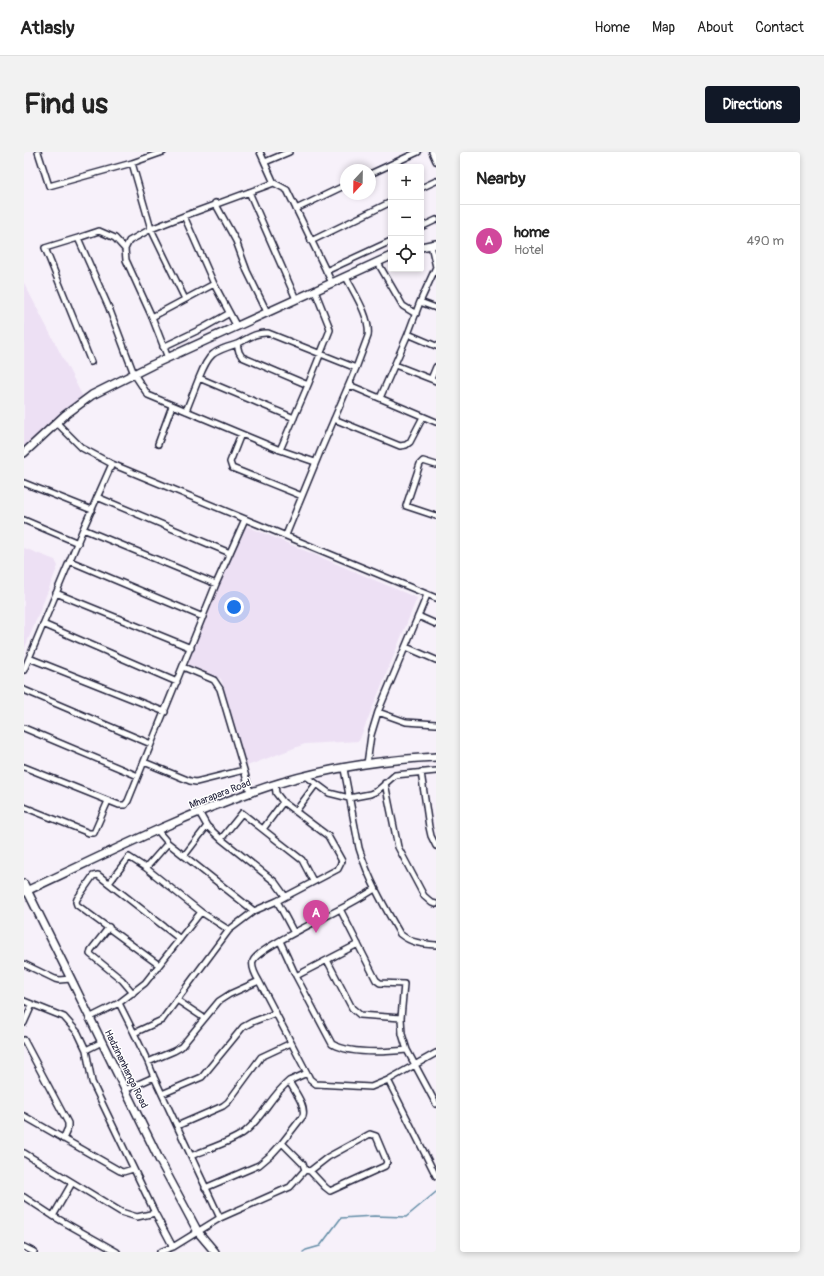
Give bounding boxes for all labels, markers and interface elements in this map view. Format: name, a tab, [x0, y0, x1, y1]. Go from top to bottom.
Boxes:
text: Atlasly	[20, 16, 74, 40]
text: Home	[595, 19, 630, 36]
text: Map	[652, 19, 675, 36]
text: About	[697, 19, 733, 36]
text: Contact	[755, 19, 804, 36]
button: Directions	[705, 86, 800, 123]
text: Find us	[24, 87, 108, 122]
north arrow	[340, 164, 376, 200]
map controls	[388, 164, 424, 272]
button: +	[388, 164, 424, 200]
text: Nearby	[476, 168, 525, 189]
button: −	[388, 200, 424, 236]
text: home	[514, 223, 549, 242]
text: A	[485, 233, 493, 249]
text: 490 m	[747, 233, 784, 249]
button: locate	[388, 236, 424, 272]
text: Hotel	[514, 242, 544, 258]
your location	[224, 597, 244, 617]
street label: Mharapara Road	[187, 777, 253, 811]
pin: A	[303, 900, 329, 933]
street label: Hadzinanhanga Road	[102, 1028, 150, 1110]

